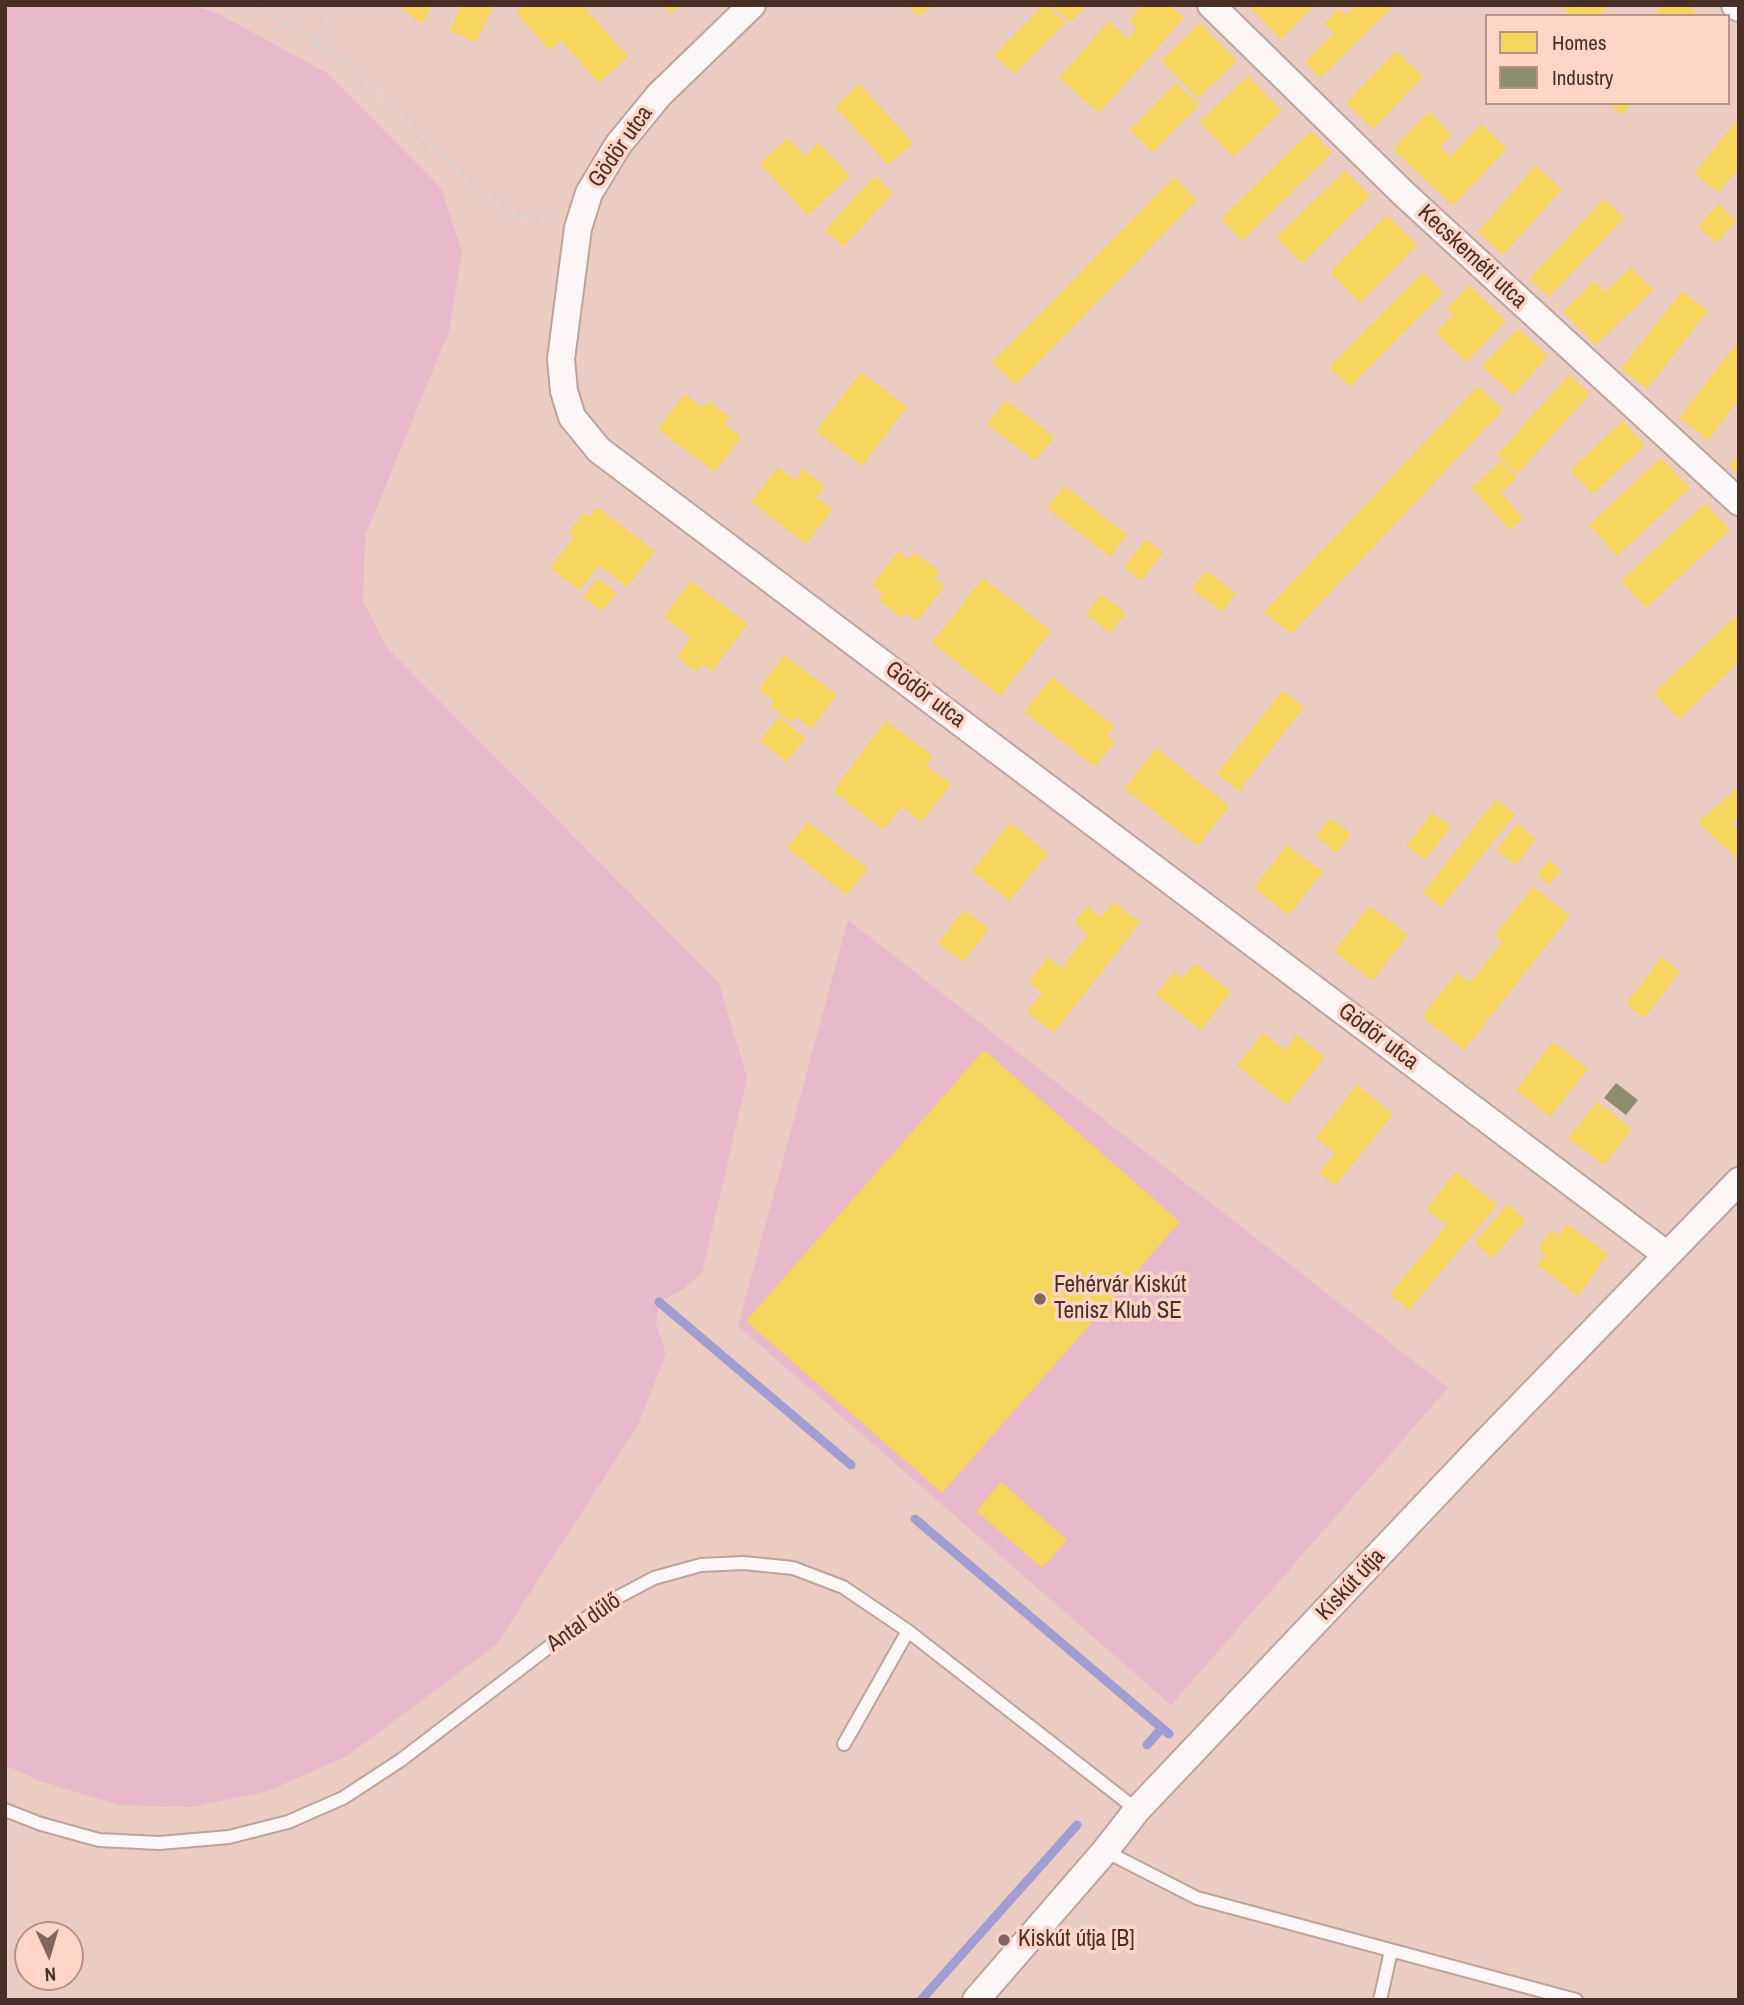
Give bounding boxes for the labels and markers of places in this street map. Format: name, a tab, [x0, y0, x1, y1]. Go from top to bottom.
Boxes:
place label: Fehérvár Kiskút Tenisz Klub SE	[1054, 1272, 1186, 1326]
marker: Fehérvár Kiskút Tenisz Klub SE	[1032, 1291, 1048, 1307]
place label: Kiskút útja [B]	[1018, 1926, 1134, 1954]
marker: Kiskút útja [B]	[996, 1932, 1012, 1948]

